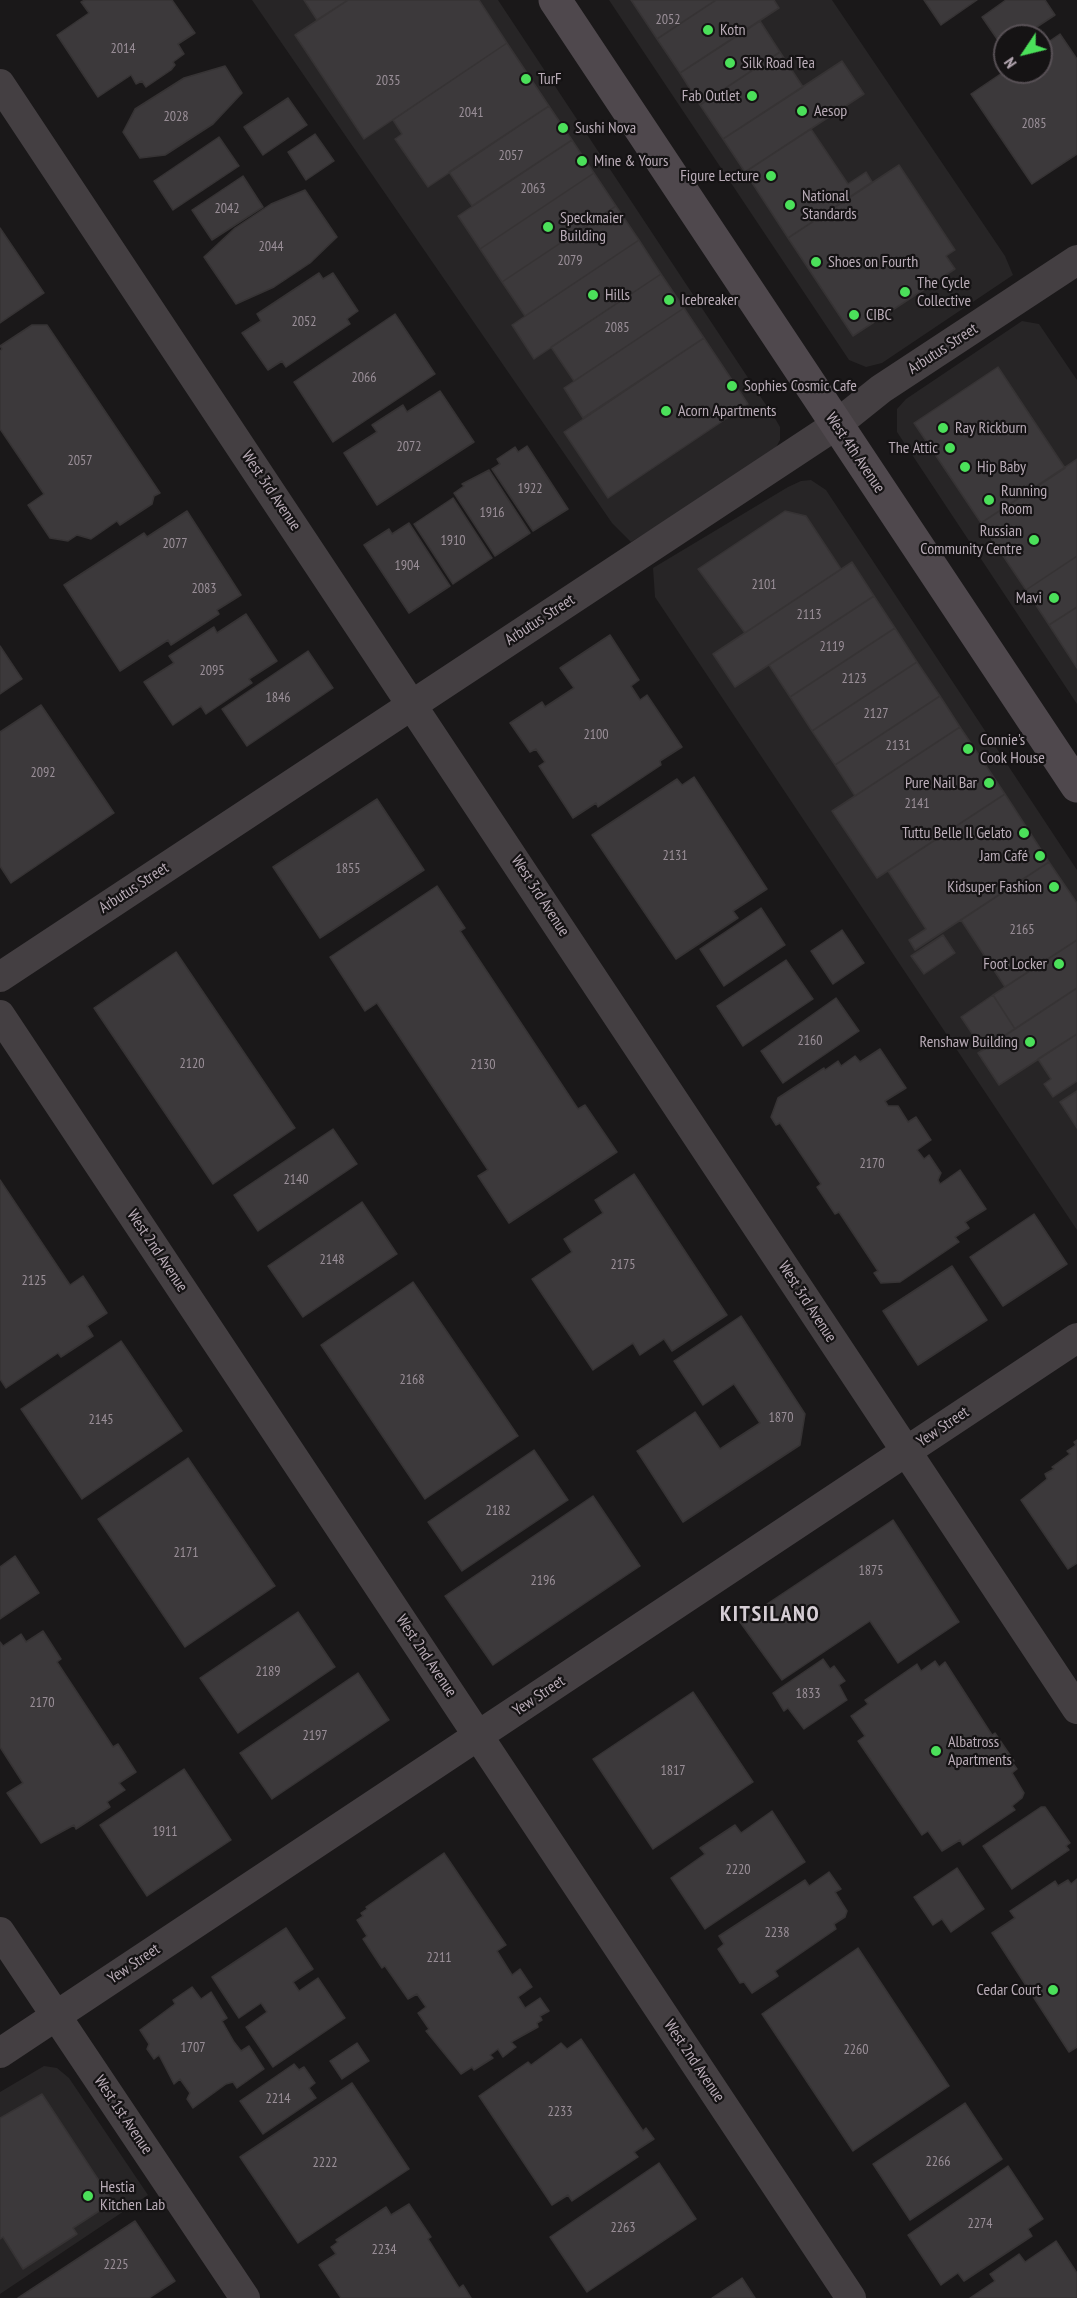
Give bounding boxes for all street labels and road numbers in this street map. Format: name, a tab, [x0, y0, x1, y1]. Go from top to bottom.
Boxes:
street label: Arbutus Street	[905, 319, 981, 379]
street label: West 4th Avenue	[821, 409, 889, 497]
street label: West 3rd Avenue	[237, 447, 305, 535]
street label: Arbutus Street	[502, 590, 578, 650]
street label: West 3rd Avenue	[507, 852, 573, 940]
street label: Arbutus Street	[96, 858, 172, 918]
street label: West 2nd Avenue	[122, 1206, 192, 1296]
street label: West 3rd Avenue	[774, 1258, 840, 1346]
street label: Yew Street	[913, 1403, 973, 1451]
street label: West 2nd Avenue	[391, 1611, 461, 1701]
street label: Yew Street	[509, 1672, 569, 1720]
street label: Yew Street	[104, 1940, 164, 1988]
street label: West 2nd Avenue	[659, 2016, 729, 2106]
street label: West 1st Avenue	[90, 2072, 156, 2158]

